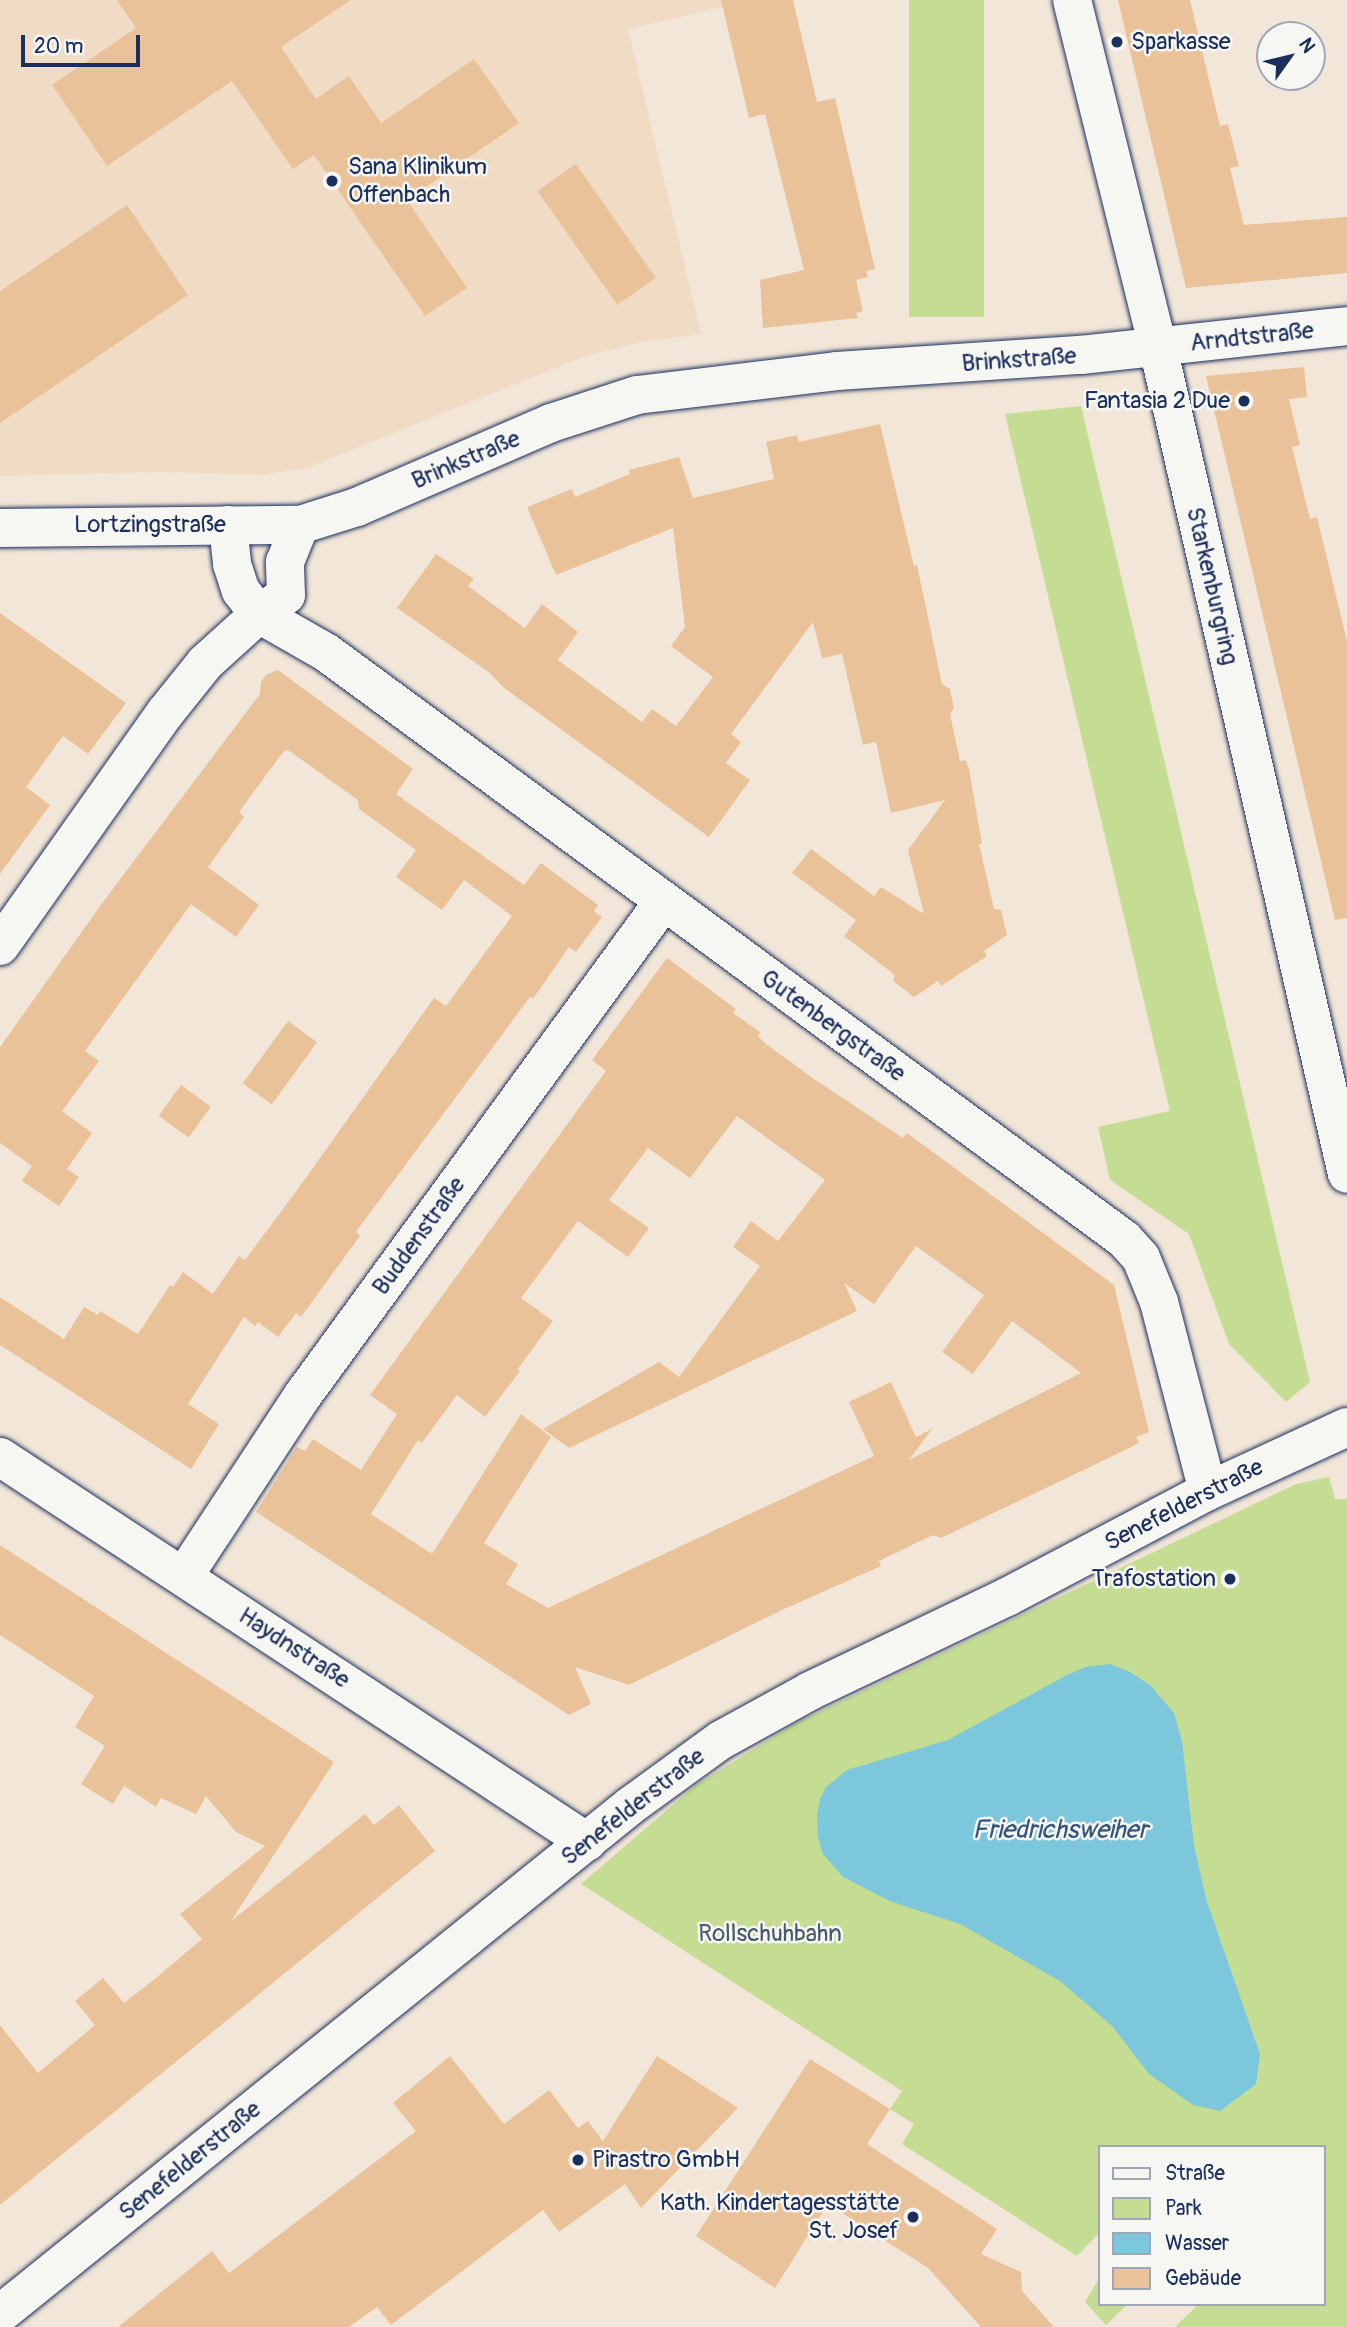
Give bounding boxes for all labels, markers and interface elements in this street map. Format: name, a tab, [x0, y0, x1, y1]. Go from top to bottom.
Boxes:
scale bar	[24, 21, 144, 65]
north arrow	[1256, 21, 1326, 91]
place label: Sparkasse	[1131, 28, 1231, 56]
text: 20 m	[34, 33, 83, 60]
text: N	[1293, 33, 1320, 57]
marker: Sparkasse	[1109, 34, 1125, 50]
place label: Sana Klinikum Offenbach	[348, 153, 487, 209]
marker: Sana Klinikum Offenbach	[322, 171, 342, 191]
street label: Arndtstraße	[1189, 316, 1315, 358]
street label: Brinkstraße	[961, 342, 1077, 378]
place label: Fantasia 2 Due	[1084, 387, 1230, 415]
marker: Fantasia 2 Due	[1236, 393, 1252, 409]
street label: Brinkstraße	[408, 424, 524, 496]
street label: Starkenburgring	[1180, 504, 1244, 668]
street label: Lortzingstraße	[74, 511, 226, 539]
street label: Gutenbergstraße	[755, 964, 911, 1088]
street label: Buddenstraße	[367, 1171, 471, 1301]
street label: Senefelderstraße	[1100, 1453, 1268, 1557]
place label: Trafostation	[1091, 1565, 1216, 1593]
marker: Trafostation	[1222, 1571, 1238, 1587]
street label: Haydnstraße	[233, 1601, 355, 1695]
street label: Senefelderstraße	[556, 1742, 710, 1872]
water label: Friedrichsweiher	[972, 1815, 1148, 1847]
park label: Rollschuhbahn	[698, 1920, 842, 1948]
street label: Senefelderstraße	[113, 2095, 267, 2227]
legend	[1098, 2145, 1326, 2306]
place label: Pirastro GmbH	[592, 2146, 740, 2174]
marker: Pirastro GmbH	[570, 2152, 586, 2168]
text: Straße	[1165, 2160, 1225, 2187]
place label: Kath. Kindertagesstätte St. Josef	[660, 2189, 899, 2245]
text: Park	[1165, 2195, 1202, 2222]
marker: Kath. Kindertagesstätte St. Josef	[905, 2209, 921, 2225]
text: Wasser	[1165, 2230, 1229, 2257]
text: Gebäude	[1165, 2265, 1241, 2292]

